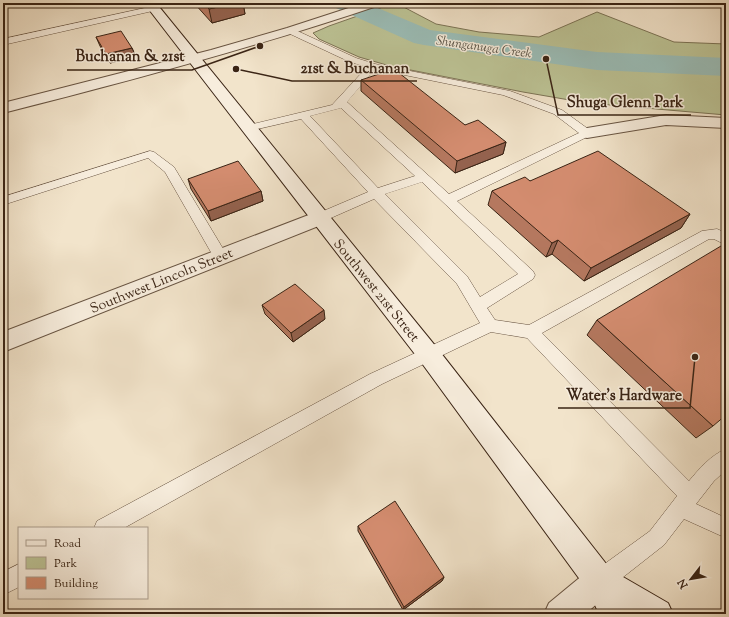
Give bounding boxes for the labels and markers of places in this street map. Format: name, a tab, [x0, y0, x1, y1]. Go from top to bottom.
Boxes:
callout: Buchanan & 21st	[67, 43, 192, 70]
callout: 21st & Buchanan	[292, 54, 417, 81]
callout: Shuga Glenn Park	[558, 88, 691, 115]
callout: Water's Hardware	[558, 381, 690, 408]

